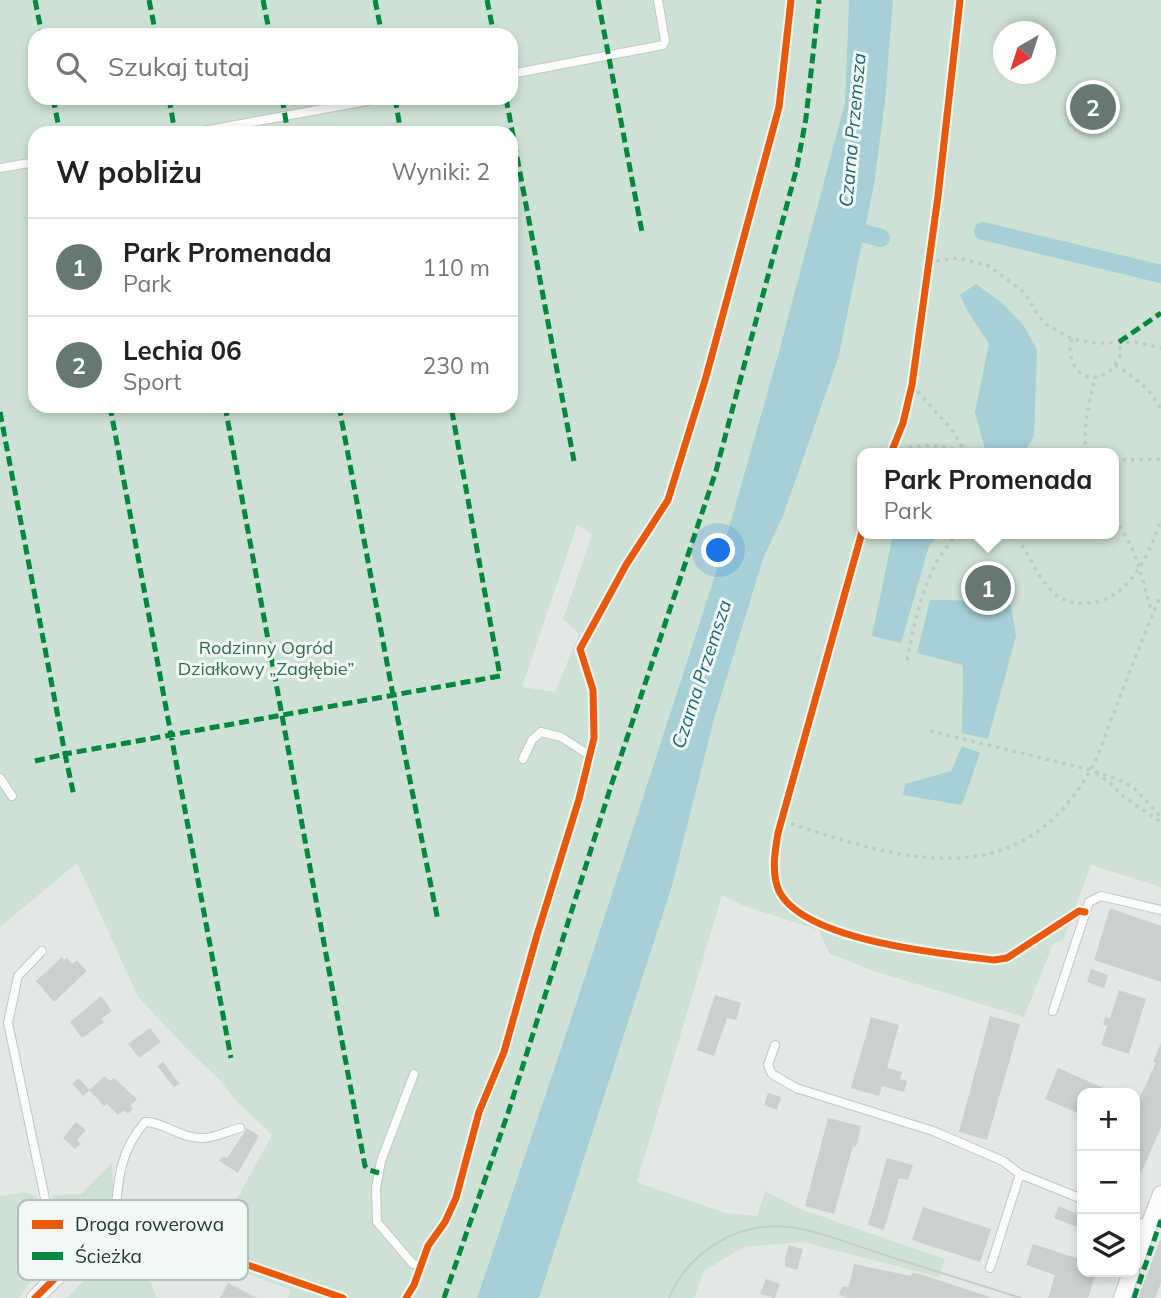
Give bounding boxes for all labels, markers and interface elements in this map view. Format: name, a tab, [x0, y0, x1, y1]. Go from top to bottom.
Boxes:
north arrow	[993, 21, 1056, 84]
search box	[28, 28, 518, 105]
icon: search	[52, 48, 90, 86]
text: Szukaj tutaj	[108, 50, 250, 83]
water label: Czarna Przemsza	[833, 52, 871, 208]
pin: 2	[1070, 81, 1116, 133]
text: W pobliżu	[56, 153, 202, 191]
text: Wyniki: 2	[392, 157, 490, 186]
text: Park Promenada	[123, 236, 332, 269]
text: 1	[72, 253, 86, 282]
text: 110 m	[422, 253, 490, 282]
text: Park	[123, 269, 171, 298]
text: Lechia 06	[123, 334, 242, 367]
text: 2	[72, 351, 86, 380]
text: 230 m	[422, 351, 490, 380]
text: Sport	[123, 367, 181, 396]
popup	[857, 448, 1119, 539]
text: Park Promenada	[884, 463, 1092, 496]
text: Park	[884, 496, 932, 525]
your location	[701, 533, 735, 567]
pin: 1	[965, 562, 1011, 614]
water label: Czarna Przemsza	[666, 597, 736, 751]
park label: Rodzinny Ogród Działkowy „Zagłębie”	[178, 636, 354, 680]
map controls	[1077, 1088, 1140, 1277]
button: +	[1077, 1088, 1140, 1151]
button: −	[1077, 1151, 1140, 1214]
legend	[18, 1200, 248, 1280]
text: Droga rowerowa	[75, 1212, 224, 1236]
button: layers	[1077, 1214, 1140, 1277]
text: Ścieżka	[75, 1244, 142, 1268]

